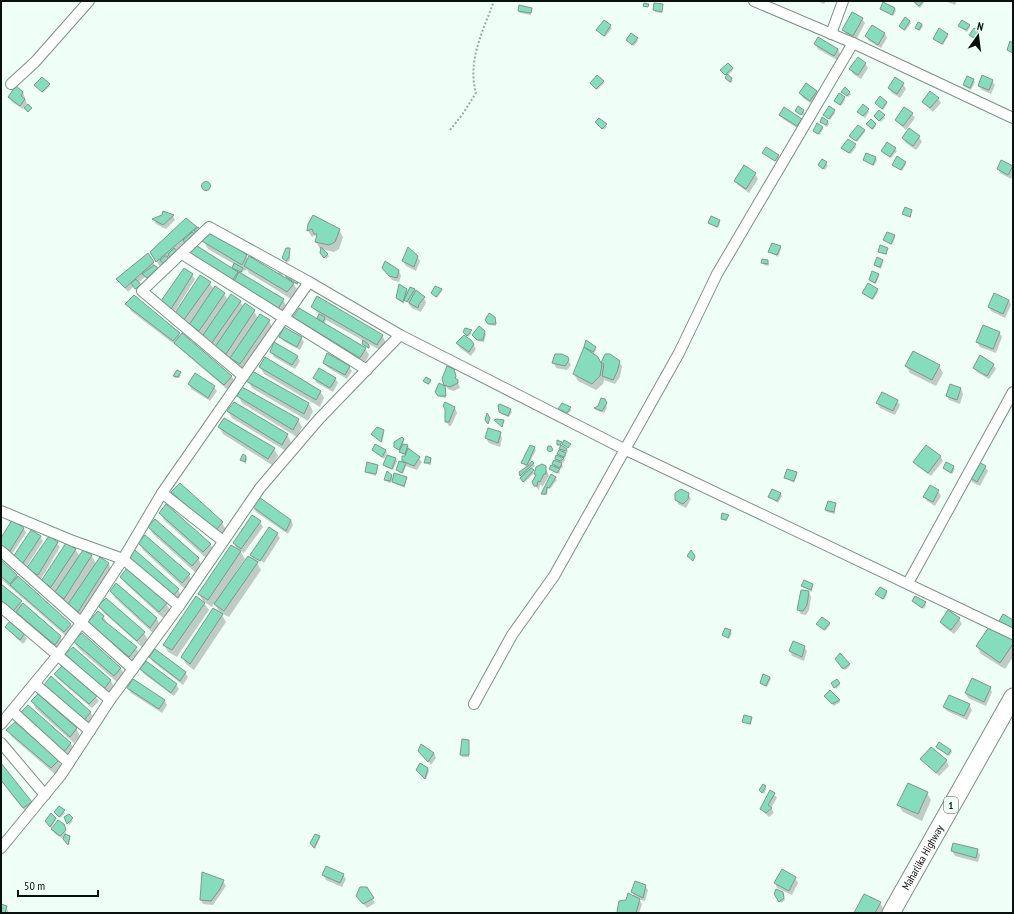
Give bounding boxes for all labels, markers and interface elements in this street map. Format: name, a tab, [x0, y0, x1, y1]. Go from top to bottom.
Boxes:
north arrow	[958, 16, 998, 56]
text: N	[976, 19, 985, 34]
road number: 1	[944, 797, 958, 813]
street label: Maharlika Highway	[899, 821, 947, 892]
scale bar	[18, 872, 98, 898]
text: 50 m	[24, 878, 45, 893]

